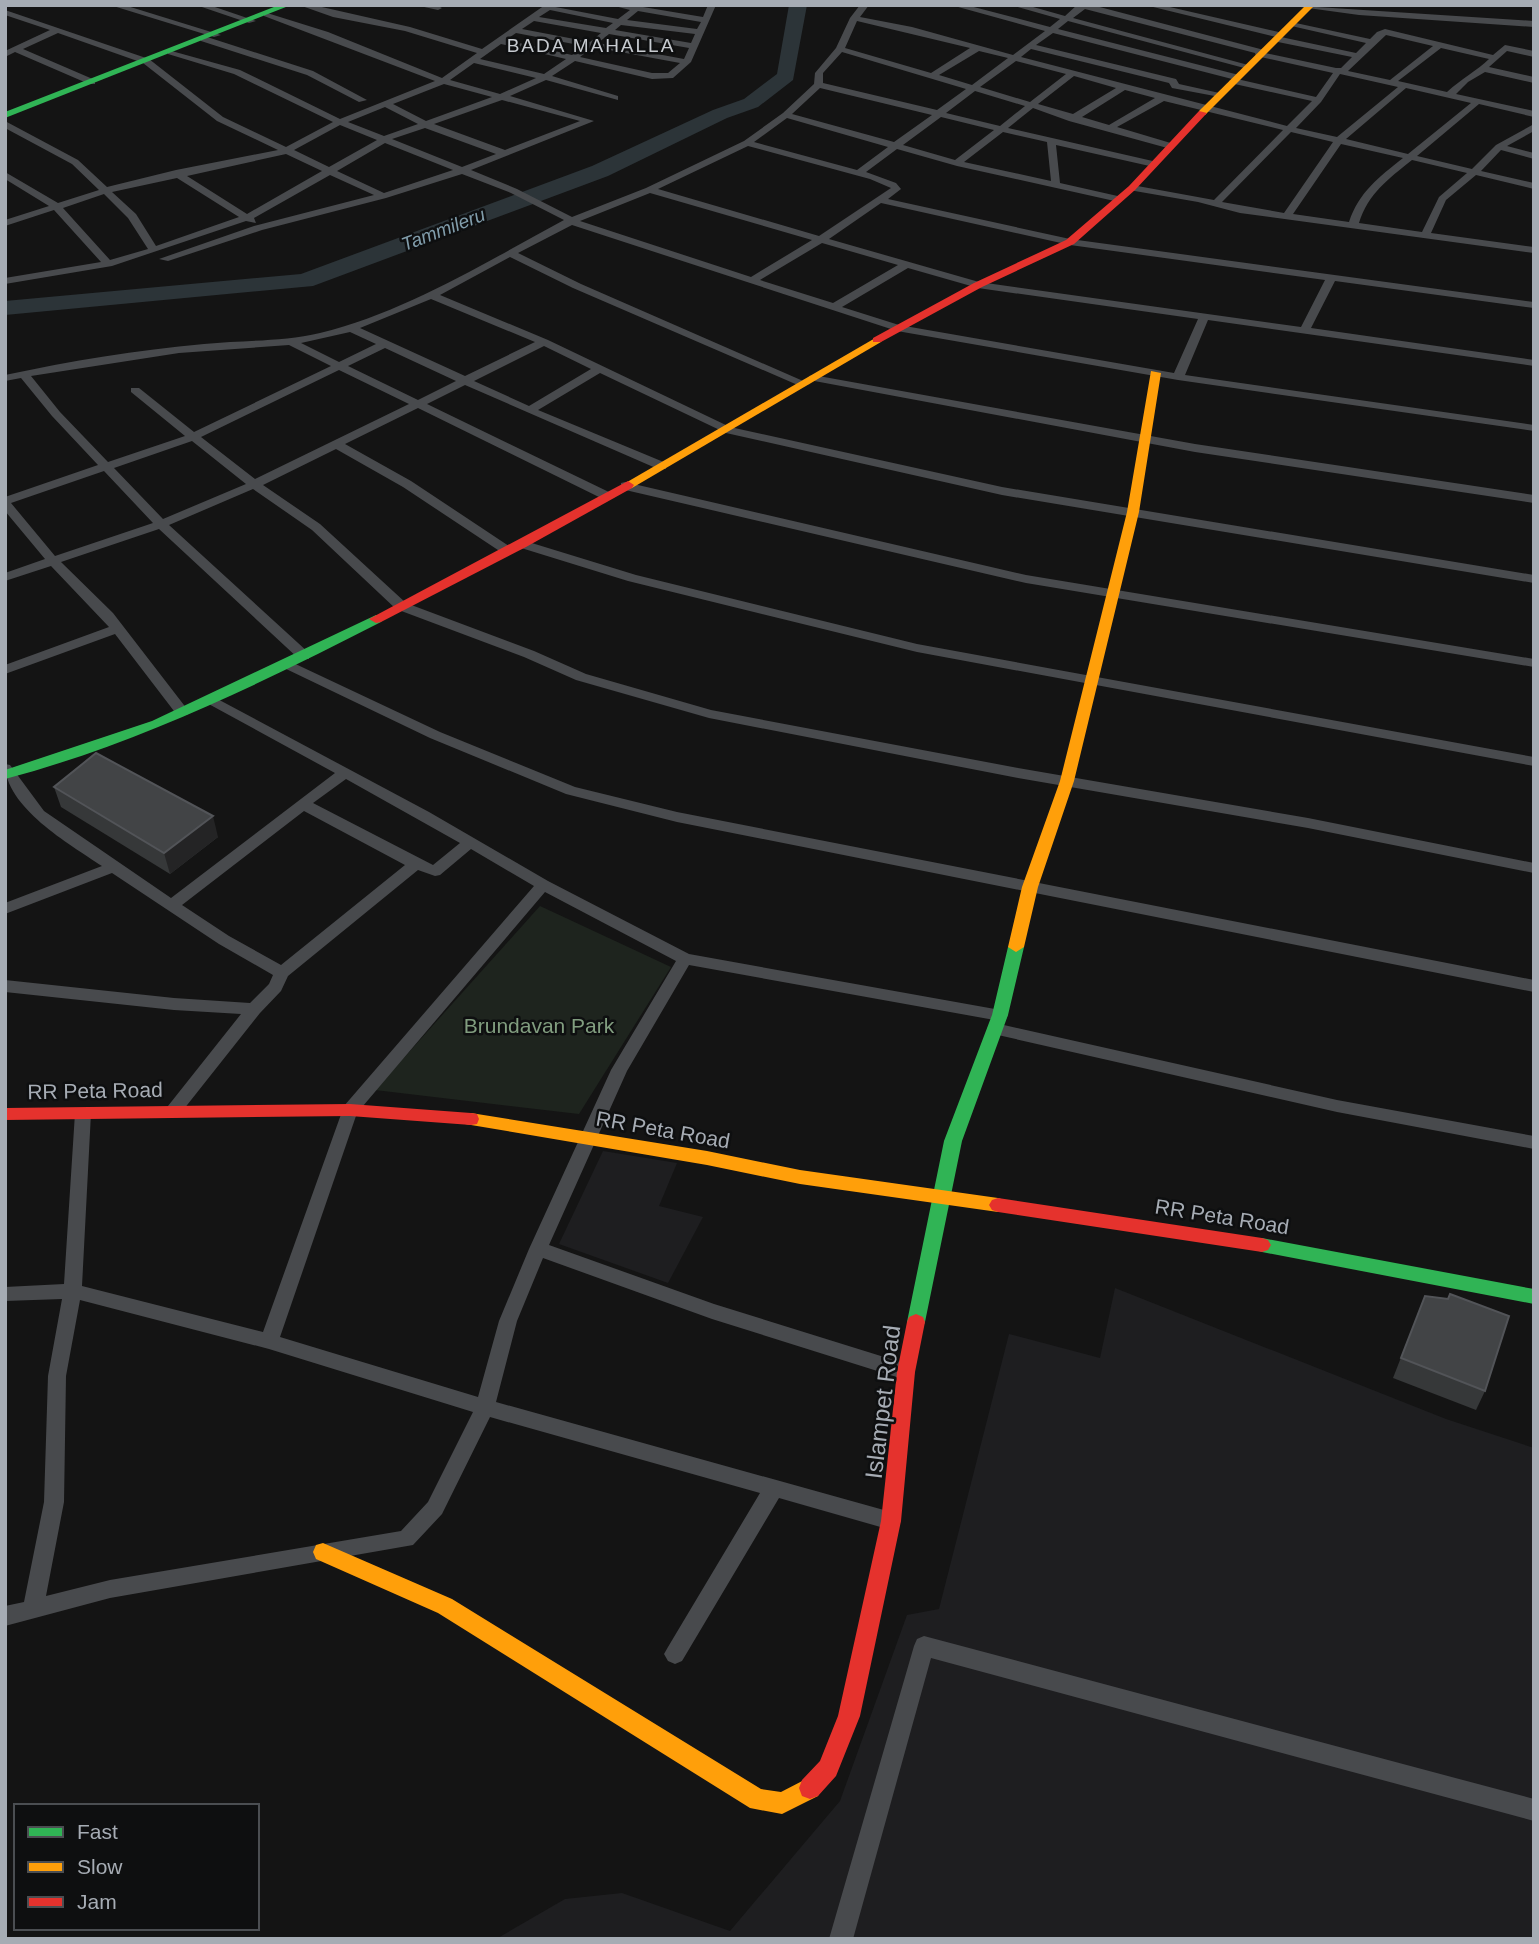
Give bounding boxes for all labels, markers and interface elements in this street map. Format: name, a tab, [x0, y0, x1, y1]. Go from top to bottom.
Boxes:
district label: BADA MAHALLA	[507, 35, 675, 56]
water label: Tammileru	[398, 204, 488, 255]
park label: Brundavan Park	[464, 1014, 615, 1037]
street label: RR Peta Road	[27, 1078, 163, 1103]
street label: RR Peta Road	[594, 1106, 732, 1153]
street label: RR Peta Road	[1153, 1195, 1291, 1238]
street label: Islampet Road	[860, 1323, 905, 1480]
legend	[14, 1804, 259, 1930]
text: Fast	[77, 1820, 118, 1843]
text: Slow	[77, 1855, 123, 1878]
text: Jam	[77, 1890, 117, 1913]

